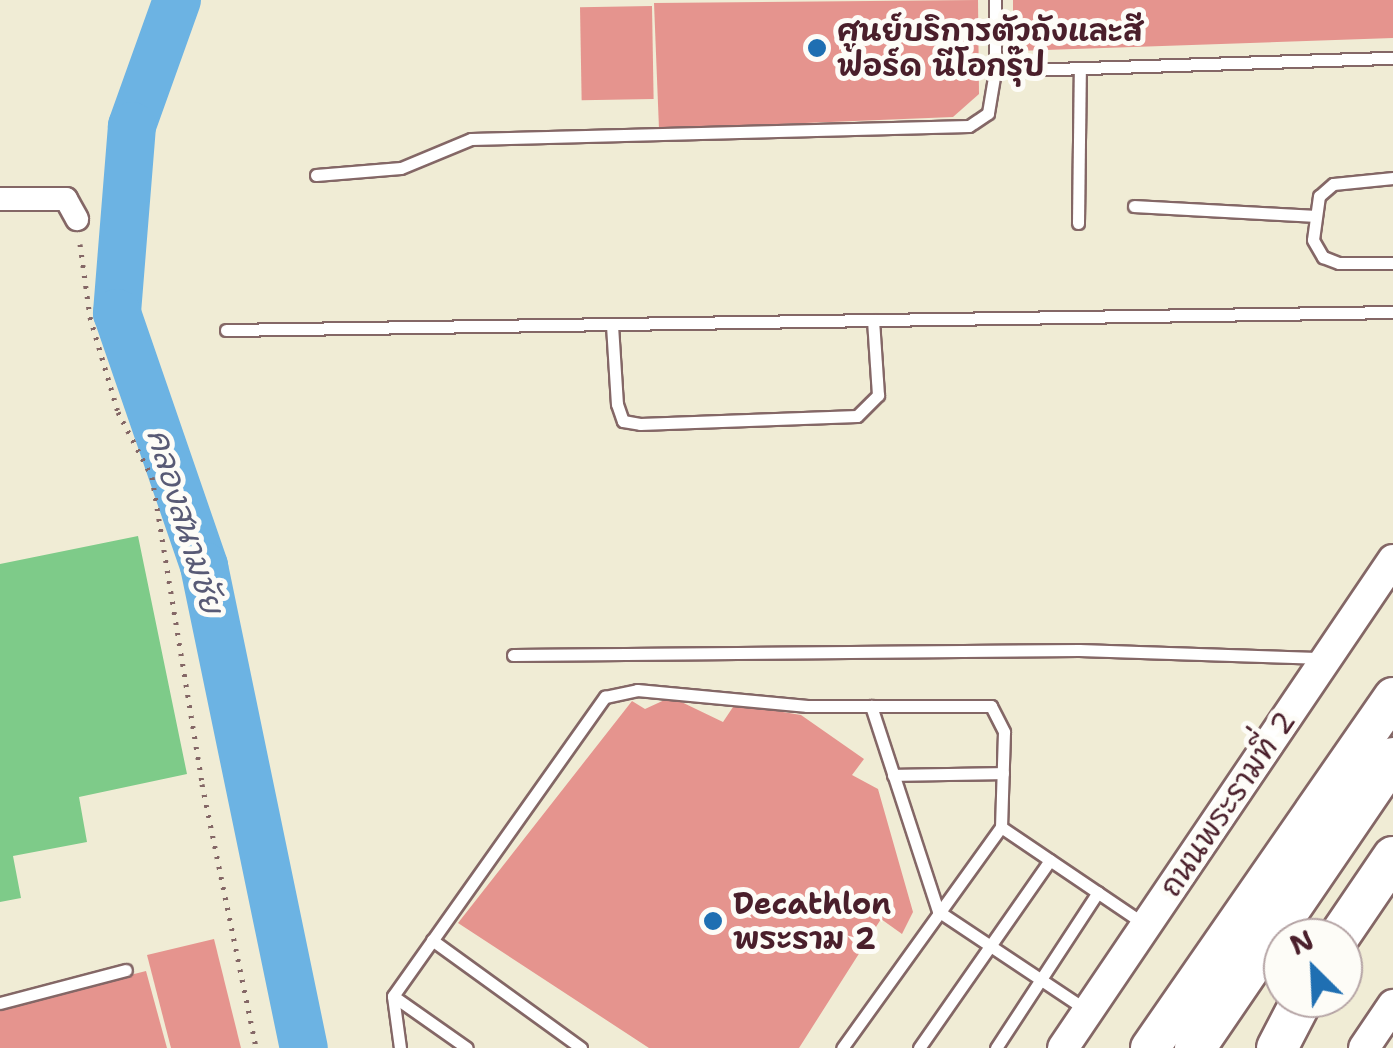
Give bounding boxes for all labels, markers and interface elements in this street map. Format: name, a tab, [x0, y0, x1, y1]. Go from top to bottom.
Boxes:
place label: ศูนย์บริการตัวถังและสี ฟอร์ด นีโอกรุ๊ป	[837, 13, 1143, 84]
marker: ศูนย์บริการตัวถังและสี ฟอร์ด นีโอกรุ๊ป	[806, 37, 828, 59]
water label: คลองสนามชัย	[139, 424, 231, 618]
street label: ถนนพระรามที่ 2	[1153, 704, 1303, 904]
place label: Decathlon พระราม 2	[733, 886, 891, 956]
marker: Decathlon พระราม 2	[702, 910, 724, 932]
north arrow	[1263, 918, 1363, 1018]
text: N	[1284, 921, 1319, 964]

